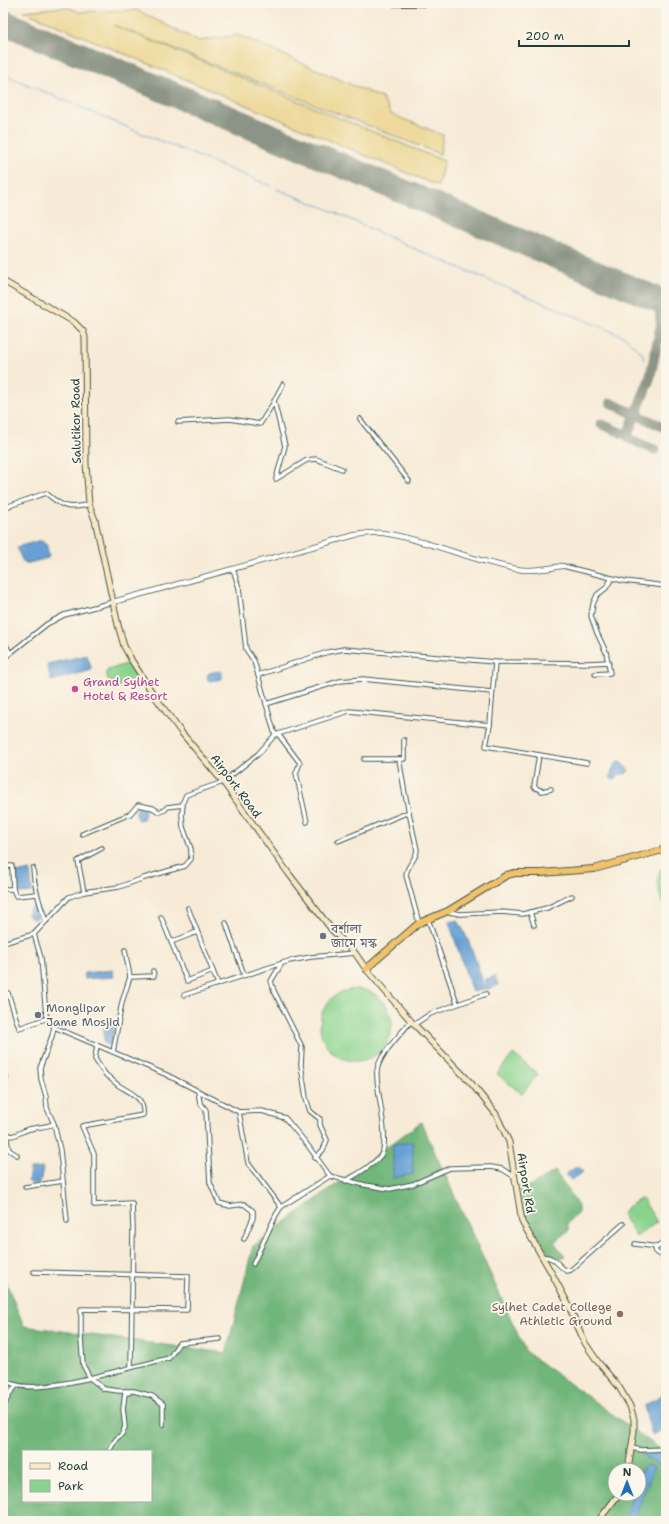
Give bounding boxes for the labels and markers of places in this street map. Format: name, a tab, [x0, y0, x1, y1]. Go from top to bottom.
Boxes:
place label: Grand Sylhet Hotel & Resort	[83, 674, 168, 704]
marker: Grand Sylhet Hotel & Resort	[70, 684, 80, 694]
place label: বর্শালা জামে মস্ক	[330, 921, 378, 951]
marker: বর্শালা জামে মস্ক	[318, 931, 328, 941]
place label: Monglipar Jame Mosjid	[46, 1000, 120, 1030]
marker: Monglipar Jame Mosjid	[33, 1010, 43, 1020]
place label: Sylhet Cadet College Athletic Ground	[492, 1299, 612, 1329]
marker: Sylhet Cadet College Athletic Ground	[615, 1309, 625, 1319]

